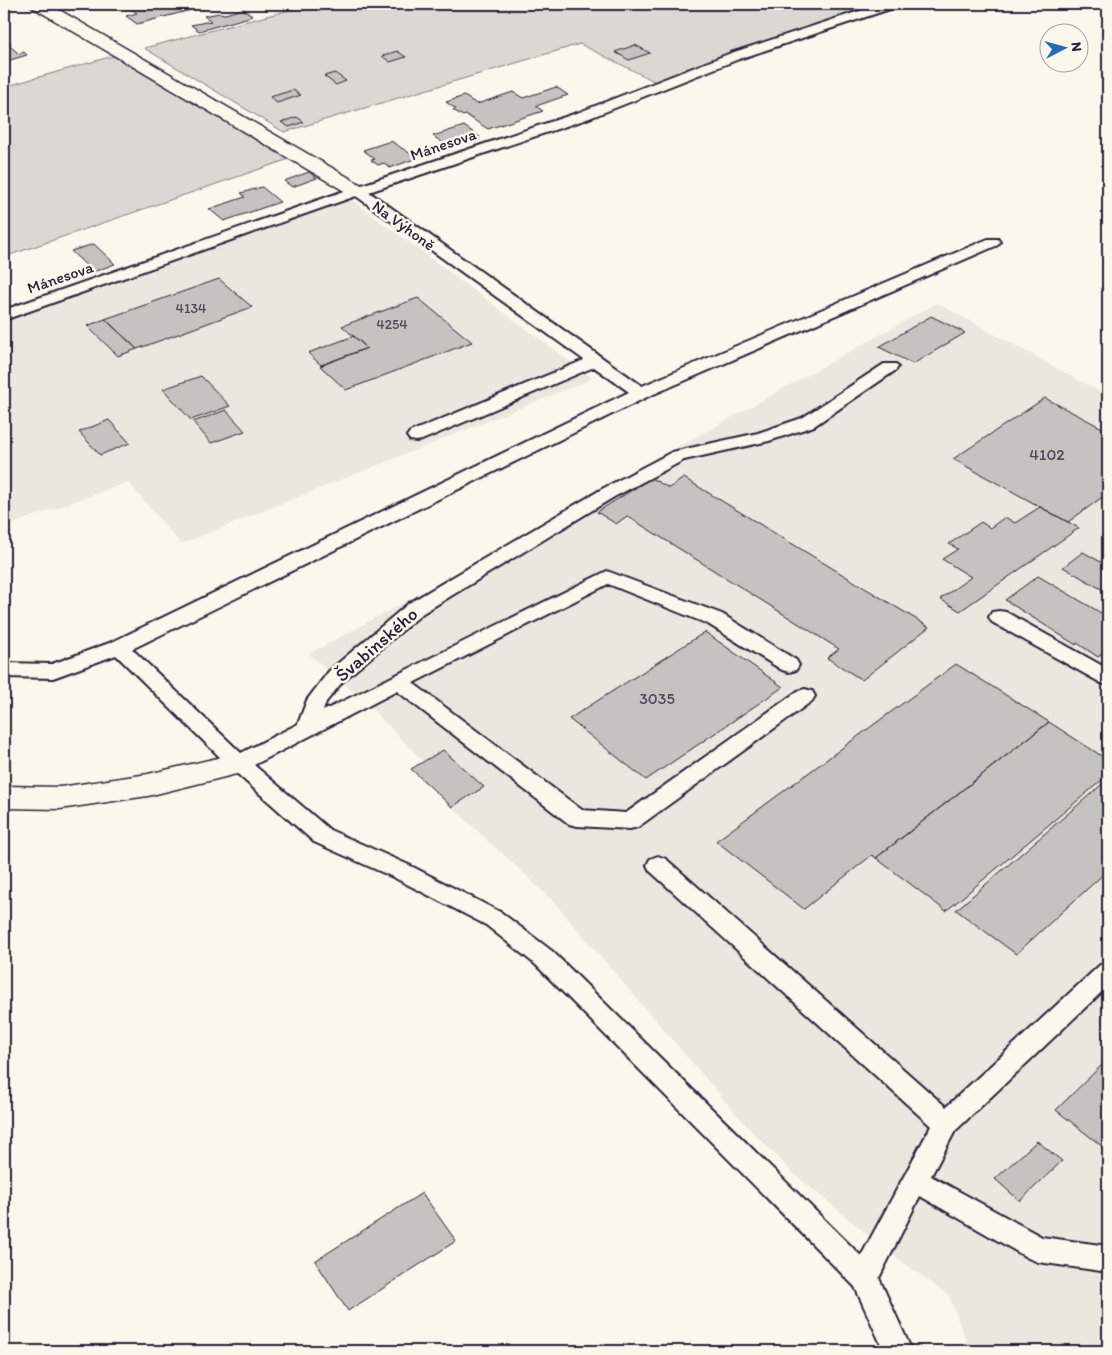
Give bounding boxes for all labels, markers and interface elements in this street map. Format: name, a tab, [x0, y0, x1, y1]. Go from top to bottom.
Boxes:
north arrow	[1040, 22, 1090, 72]
text: N	[1067, 41, 1085, 52]
street label: Mánesova	[408, 124, 479, 165]
street label: Na Výhoně	[369, 196, 439, 254]
street label: Mánesova	[25, 257, 96, 298]
house number: 4134	[176, 300, 207, 317]
house number: 4254	[376, 316, 408, 333]
house number: 4102	[1029, 445, 1065, 464]
street label: Švabinského	[330, 602, 422, 686]
house number: 3035	[639, 689, 675, 708]

